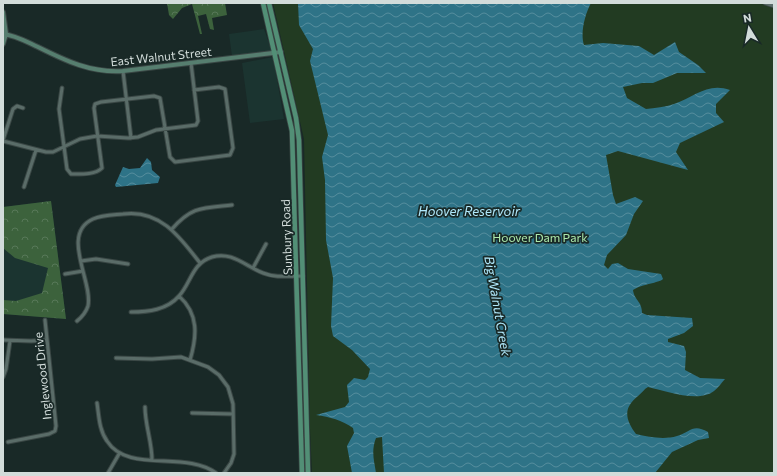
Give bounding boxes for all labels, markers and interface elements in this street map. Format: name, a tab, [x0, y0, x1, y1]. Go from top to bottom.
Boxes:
north arrow	[729, 8, 769, 48]
text: N	[742, 11, 752, 25]
street label: East Walnut Street	[110, 44, 212, 68]
street label: Sunbury Road	[278, 199, 294, 275]
water label: Hoover Reservoir	[418, 203, 521, 219]
park label: Hoover Dam Park	[492, 230, 588, 244]
water label: Big Walnut Creek	[481, 255, 515, 358]
street label: Inglewood Drive	[30, 332, 54, 420]

